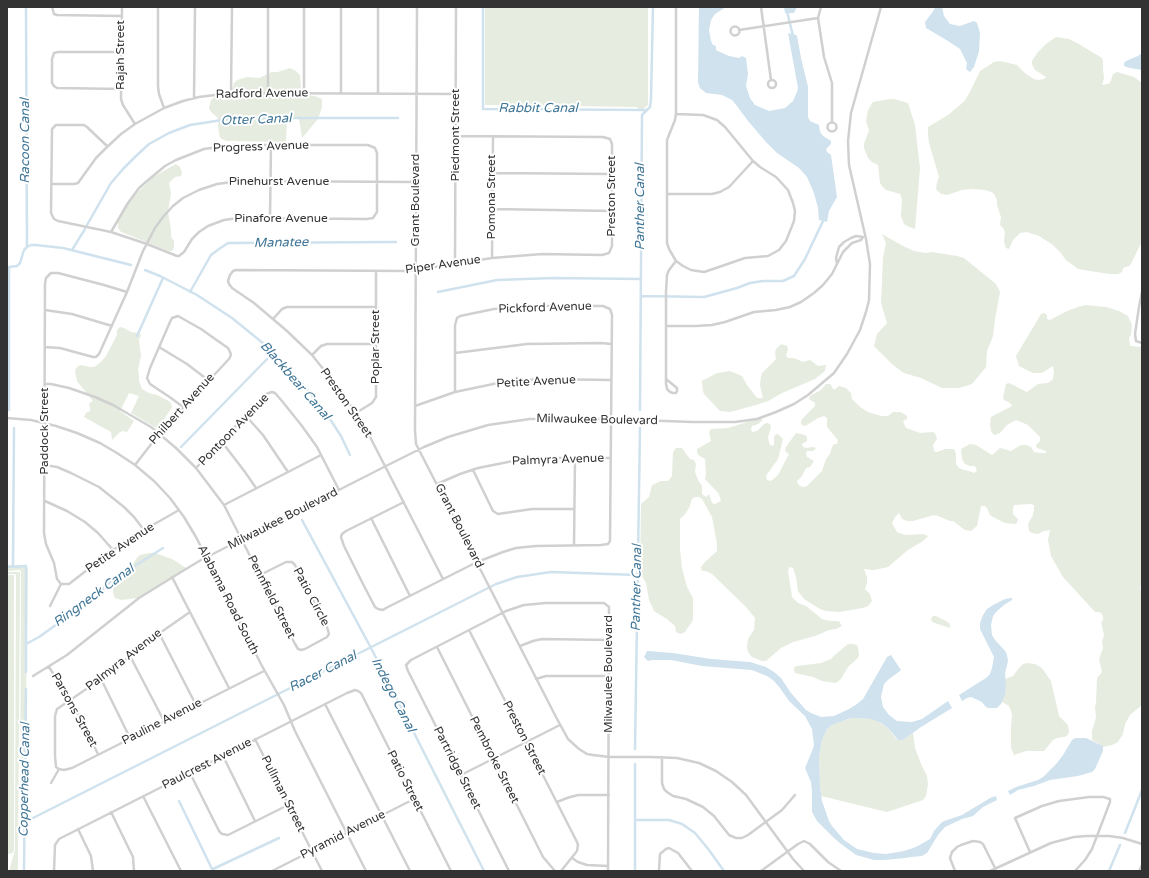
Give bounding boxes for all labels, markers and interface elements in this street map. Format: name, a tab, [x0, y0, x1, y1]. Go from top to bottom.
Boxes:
street label: Rajah Street	[114, 20, 128, 90]
street label: Radford Avenue	[216, 86, 308, 102]
street label: Piedmont Street	[449, 89, 463, 181]
water label: Racoon Canal	[18, 98, 34, 184]
water label: Rabbit Canal	[498, 101, 578, 117]
water label: Otter Canal	[220, 111, 292, 129]
street label: Progress Avenue	[213, 138, 309, 156]
street label: Grant Boulevard	[409, 154, 423, 246]
street label: Pomona Street	[485, 155, 499, 239]
street label: Preston Street	[605, 155, 619, 237]
water label: Panther Canal	[633, 164, 649, 250]
street label: Pinehurst Avenue	[229, 175, 329, 189]
street label: Pinafore Avenue	[234, 212, 328, 226]
water label: Manatee	[254, 235, 308, 251]
street label: Piper Avenue	[404, 253, 482, 277]
street label: Pickford Avenue	[498, 299, 592, 317]
street label: Poplar Street	[369, 310, 383, 384]
water label: Blackbear Canal	[256, 338, 334, 424]
street label: Preston Street	[317, 366, 375, 440]
street label: Philbert Avenue	[146, 370, 218, 448]
street label: Petite Avenue	[496, 373, 576, 391]
street label: Paddock Street	[38, 387, 52, 475]
street label: Pontoon Avenue	[196, 391, 272, 469]
street label: Milwaukee Boulevard	[536, 412, 658, 428]
street label: Palmyra Avenue	[512, 451, 604, 469]
street label: Grant Boulevard	[431, 481, 487, 571]
street label: Milwaukee Boulevard	[226, 485, 340, 553]
street label: Petite Avenue	[83, 520, 157, 576]
street label: Alabama Road South	[194, 543, 262, 657]
water label: Panther Canal	[628, 544, 646, 632]
street label: Pennfield Street	[244, 553, 298, 641]
water label: Ringneck Canal	[51, 561, 137, 631]
street label: Patio Circle	[290, 565, 332, 629]
street label: Milwaulee Boulevard	[602, 615, 616, 733]
street label: Palmyra Avenue	[83, 626, 165, 694]
water label: Racer Canal	[287, 648, 359, 696]
water label: Indego Canal	[368, 655, 418, 735]
street label: Parsons Street	[48, 670, 100, 750]
street label: Pauline Avenue	[120, 696, 204, 748]
street label: Preston Street	[499, 698, 549, 778]
street label: Pembroke Street	[466, 714, 522, 806]
water label: Copperhead Canal	[16, 723, 34, 837]
street label: Partridge Street	[430, 724, 484, 812]
street label: Paulcrest Avenue	[160, 735, 254, 793]
street label: Patio Street	[383, 748, 427, 814]
street label: Pullman Street	[258, 753, 308, 835]
street label: Pyramid Avenue	[298, 807, 388, 863]

